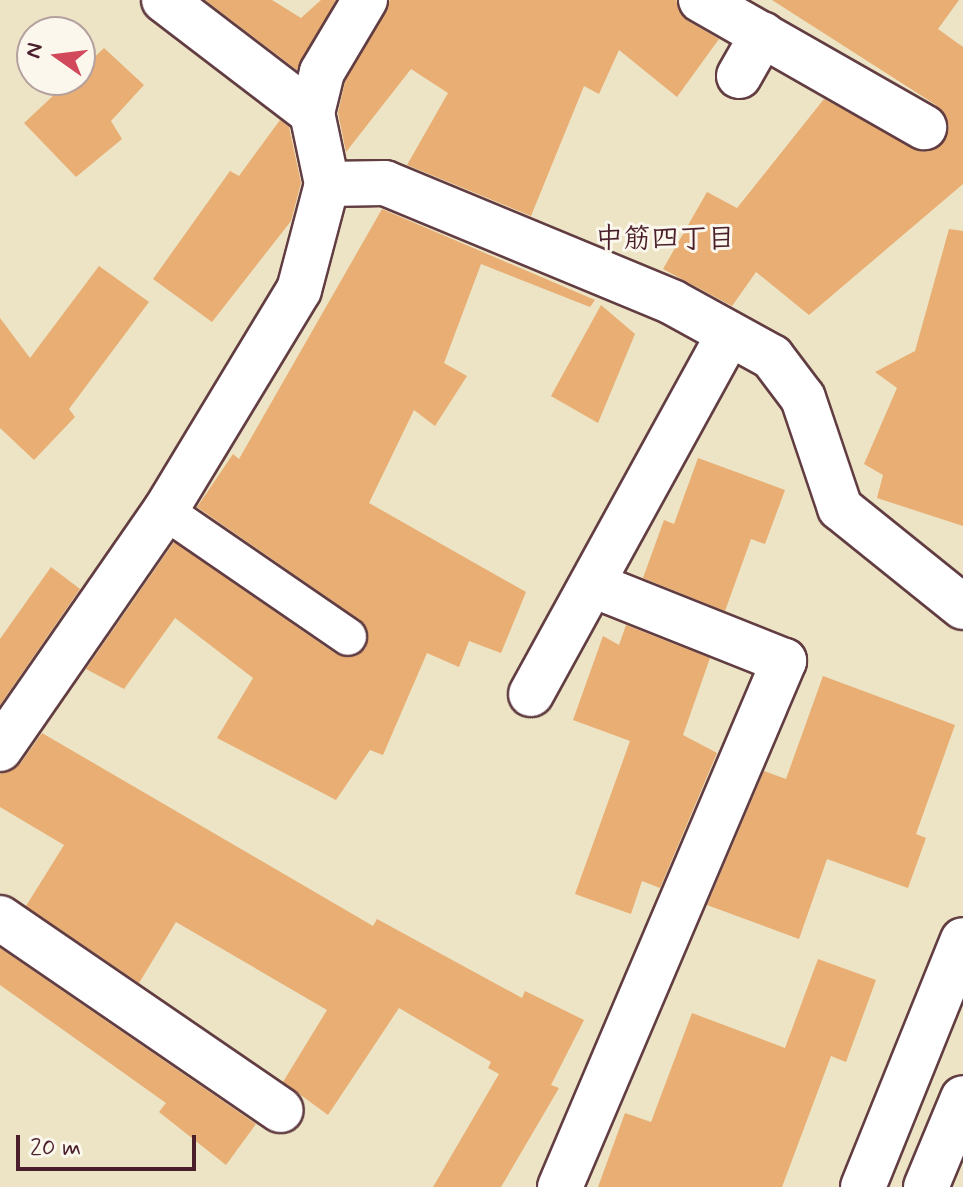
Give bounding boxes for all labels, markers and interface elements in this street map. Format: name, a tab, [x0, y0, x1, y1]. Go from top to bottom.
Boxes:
north arrow	[16, 16, 96, 96]
text: N	[19, 40, 50, 61]
district label: 中筋四丁目	[595, 223, 735, 257]
scale bar	[20, 1119, 200, 1169]
text: 20 m	[30, 1133, 81, 1164]

